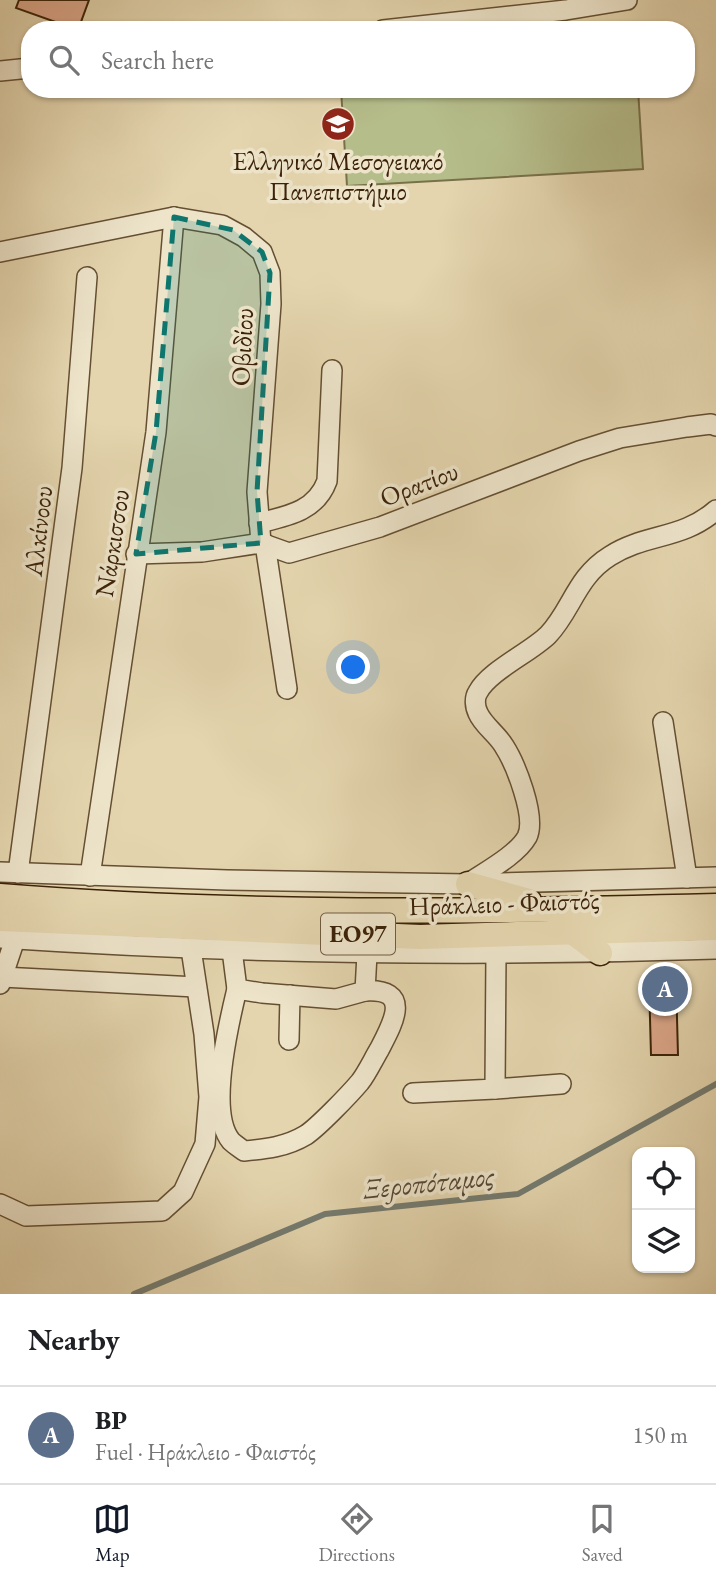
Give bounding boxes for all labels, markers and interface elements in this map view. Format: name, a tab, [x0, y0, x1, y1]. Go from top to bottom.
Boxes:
search box	[21, 21, 695, 98]
icon: search	[45, 41, 83, 79]
text: Search here	[101, 43, 214, 77]
school or university icon: Ελληνικό Μεσογειακό Πανεπιστήμιο	[319, 105, 357, 143]
place label: Ελληνικό Μεσογειακό Πανεπιστήμιο	[233, 144, 443, 208]
street label: Οβιδίου	[223, 307, 261, 387]
street label: Ορατίου	[375, 454, 463, 514]
street label: Αλκίνοου	[15, 484, 60, 579]
street label: Νάρκισσου	[87, 487, 137, 599]
your location	[336, 650, 370, 684]
street label: Ηράκλειο - Φαιστός	[408, 883, 600, 923]
road number: ΕΟ97	[321, 914, 395, 954]
pin: A	[642, 963, 688, 1015]
map controls	[632, 1147, 695, 1273]
button: locate	[632, 1147, 695, 1210]
water label: Ξεροπόταμος	[361, 1157, 497, 1207]
button: layers	[632, 1210, 695, 1273]
text: Nearby	[28, 1320, 120, 1359]
text: BP	[95, 1403, 127, 1437]
text: A	[43, 1420, 59, 1450]
text: 150 m	[632, 1420, 688, 1450]
text: Fuel · Ηράκλειο - Φαιστός	[95, 1437, 316, 1467]
tab: Map	[93, 1500, 131, 1567]
tab: Directions	[318, 1500, 395, 1567]
tab: Saved	[582, 1500, 623, 1567]

